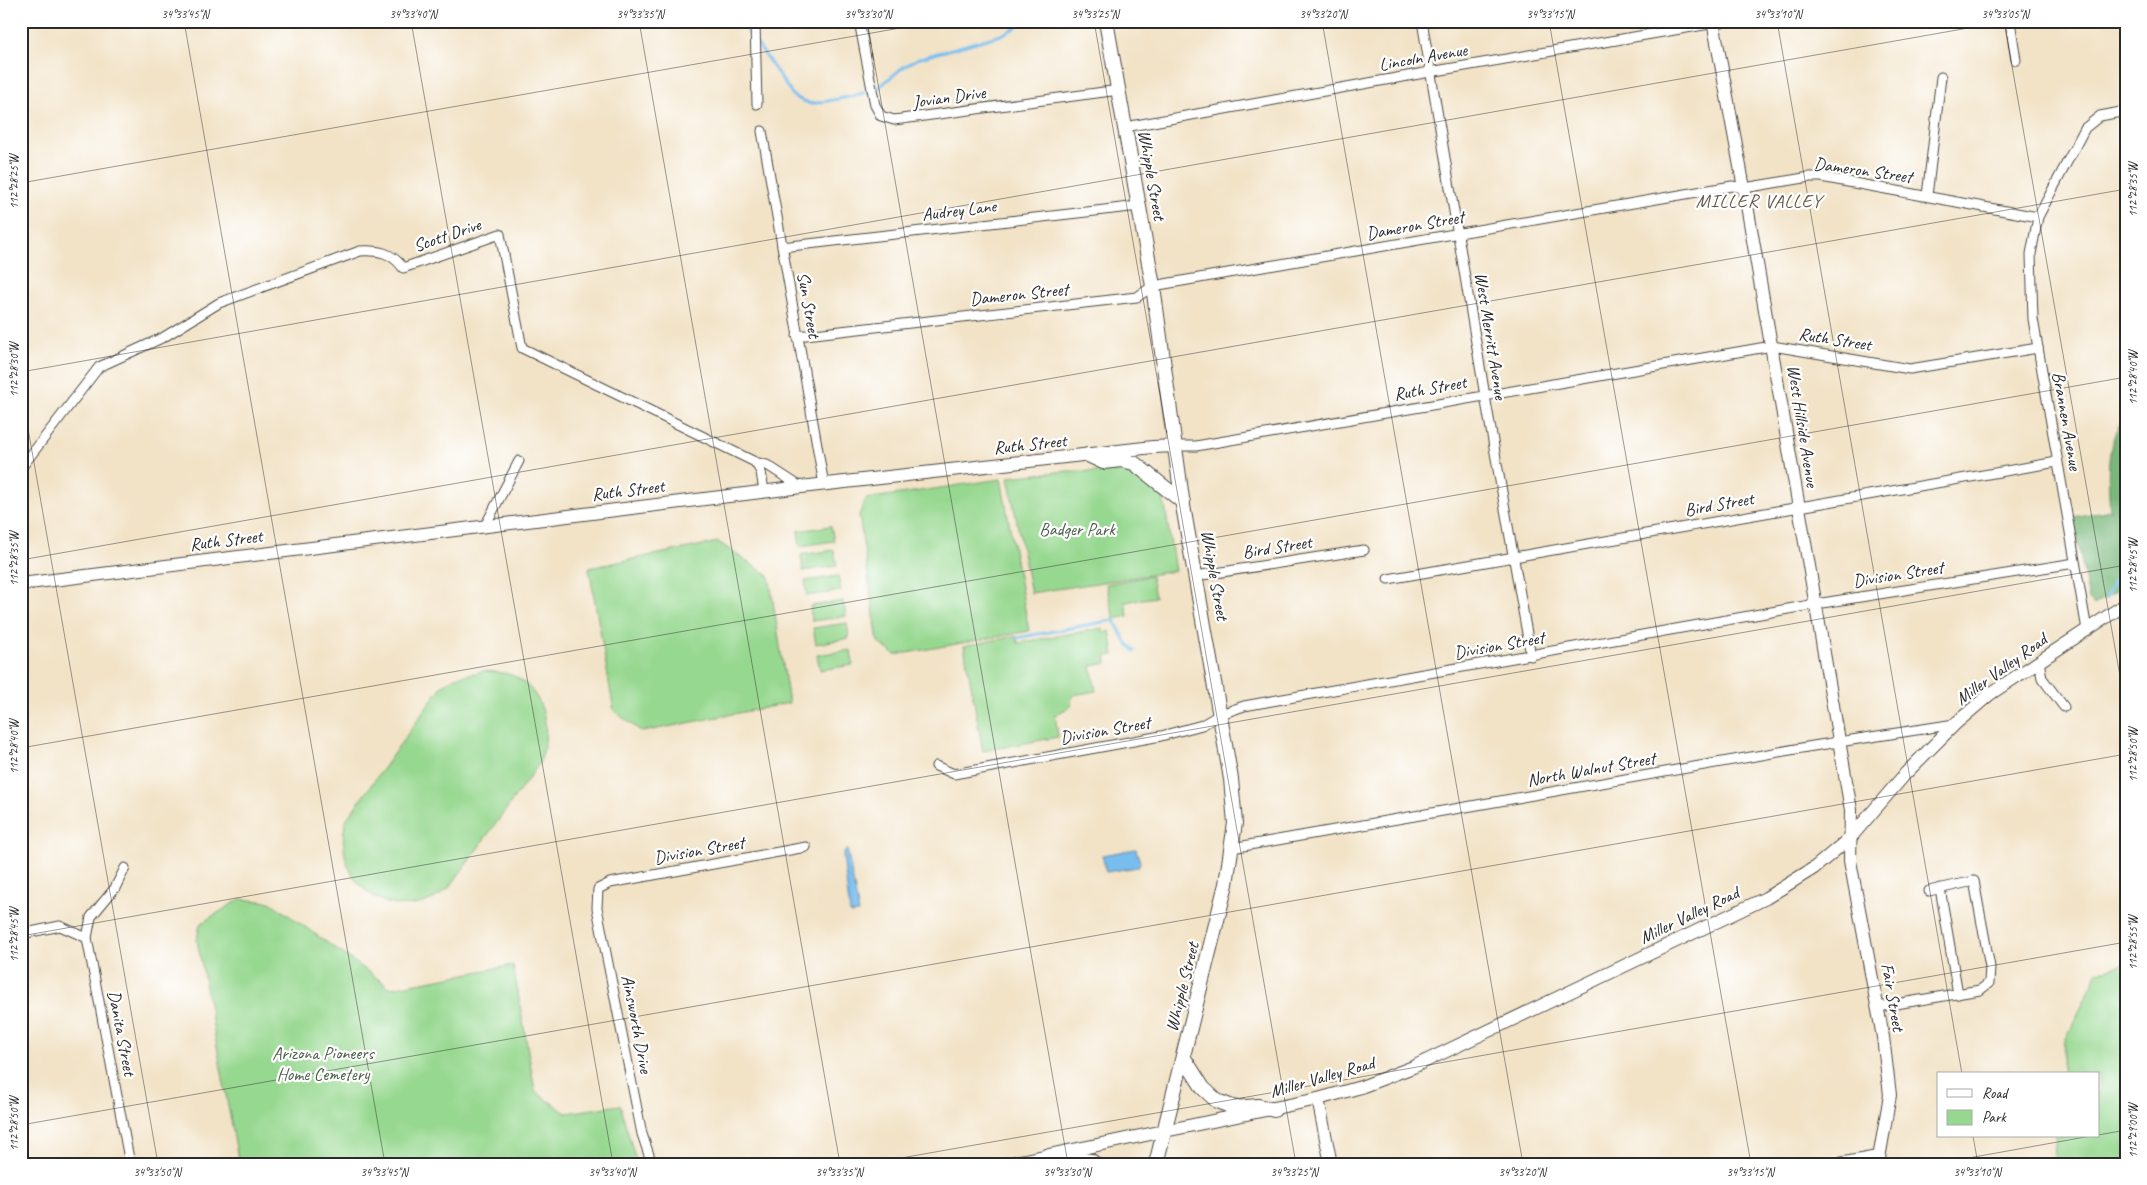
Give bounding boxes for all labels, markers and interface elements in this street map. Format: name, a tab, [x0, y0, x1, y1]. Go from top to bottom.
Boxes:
text: 34°33'45"N	[161, 6, 210, 22]
text: 34°33'40"N	[389, 6, 438, 22]
text: 34°33'35"N	[616, 6, 665, 22]
text: 34°33'30"N	[844, 6, 893, 22]
text: 34°33'25"N	[1071, 6, 1120, 22]
text: 34°33'20"N	[1299, 6, 1348, 22]
text: 34°33'15"N	[1526, 6, 1575, 22]
text: 34°33'10"N	[1754, 6, 1803, 22]
text: 34°33'05"N	[1981, 6, 2030, 22]
street label: Lincoln Avenue	[1377, 38, 1470, 76]
street label: Jovian Drive	[910, 81, 988, 113]
street label: Whipple Street	[1133, 128, 1171, 224]
street label: Dameron Street	[1813, 152, 1916, 188]
text: 112°28'25"W	[6, 153, 22, 209]
text: 112°28'35"W	[2125, 161, 2141, 217]
district label: MILLER VALLEY	[1696, 189, 1825, 213]
street label: Audrey Lane	[921, 194, 998, 225]
street label: Dameron Street	[1364, 205, 1468, 244]
street label: Scott Drive	[411, 213, 485, 257]
street label: Sun Street	[792, 270, 826, 342]
street label: West Merritt Avenue	[1470, 271, 1512, 402]
street label: Dameron Street	[969, 278, 1072, 310]
street label: Ruth Street	[1797, 322, 1875, 356]
text: 112°28'30"W	[6, 341, 22, 397]
text: 112°28'40"W	[2125, 349, 2141, 405]
street label: West Hillside Avenue	[1782, 363, 1824, 490]
street label: Ruth Street	[1392, 370, 1470, 405]
street label: Brannen Avenue	[2048, 370, 2087, 473]
street label: Ruth Street	[992, 429, 1070, 459]
street label: Ruth Street	[590, 474, 668, 505]
street label: Bird Street	[1683, 487, 1757, 521]
park label: Badger Park	[1039, 518, 1116, 540]
street label: Ruth Street	[188, 524, 266, 555]
street label: Whipple Street	[1196, 528, 1234, 624]
text: 112°28'35"W	[6, 530, 22, 586]
street label: Bird Street	[1241, 530, 1315, 563]
text: 112°28'45"W	[2125, 537, 2141, 593]
street label: Division Street	[1851, 556, 1948, 592]
street label: Division Street	[1452, 626, 1549, 664]
street label: Miller Valley Road	[1951, 627, 2053, 710]
street label: Division Street	[1058, 711, 1155, 749]
text: 112°28'40"W	[6, 718, 22, 774]
text: 112°28'50"W	[2125, 726, 2141, 782]
street label: North Walnut Street	[1525, 746, 1660, 791]
street label: Division Street	[652, 831, 749, 869]
street label: Miller Valley Road	[1636, 880, 1745, 948]
text: 112°28'45"W	[6, 906, 22, 962]
text: 112°28'55"W	[2125, 914, 2141, 970]
street label: Whipple Street	[1160, 938, 1204, 1034]
street label: Fair Street	[1876, 961, 1910, 1035]
street label: Ainsworth Drive	[617, 973, 658, 1076]
street label: Danita Street	[103, 989, 141, 1079]
park label: Arizona Pioneers Home Cemetery	[272, 1042, 376, 1085]
street label: Miller Valley Road	[1267, 1051, 1380, 1102]
legend	[1937, 1072, 2100, 1138]
text: Road	[1982, 1084, 2009, 1103]
text: 112°28'50"W	[6, 1095, 22, 1151]
text: 112°29'00"W	[2125, 1102, 2141, 1158]
text: Park	[1982, 1108, 2007, 1127]
text: 34°33'50"N	[133, 1164, 182, 1180]
text: 34°33'45"N	[360, 1164, 409, 1180]
text: 34°33'40"N	[588, 1164, 637, 1180]
text: 34°33'35"N	[815, 1164, 864, 1180]
text: 34°33'30"N	[1043, 1164, 1092, 1180]
text: 34°33'25"N	[1270, 1164, 1319, 1180]
text: 34°33'20"N	[1498, 1164, 1547, 1180]
text: 34°33'15"N	[1726, 1164, 1775, 1180]
text: 34°33'10"N	[1953, 1164, 2002, 1180]

